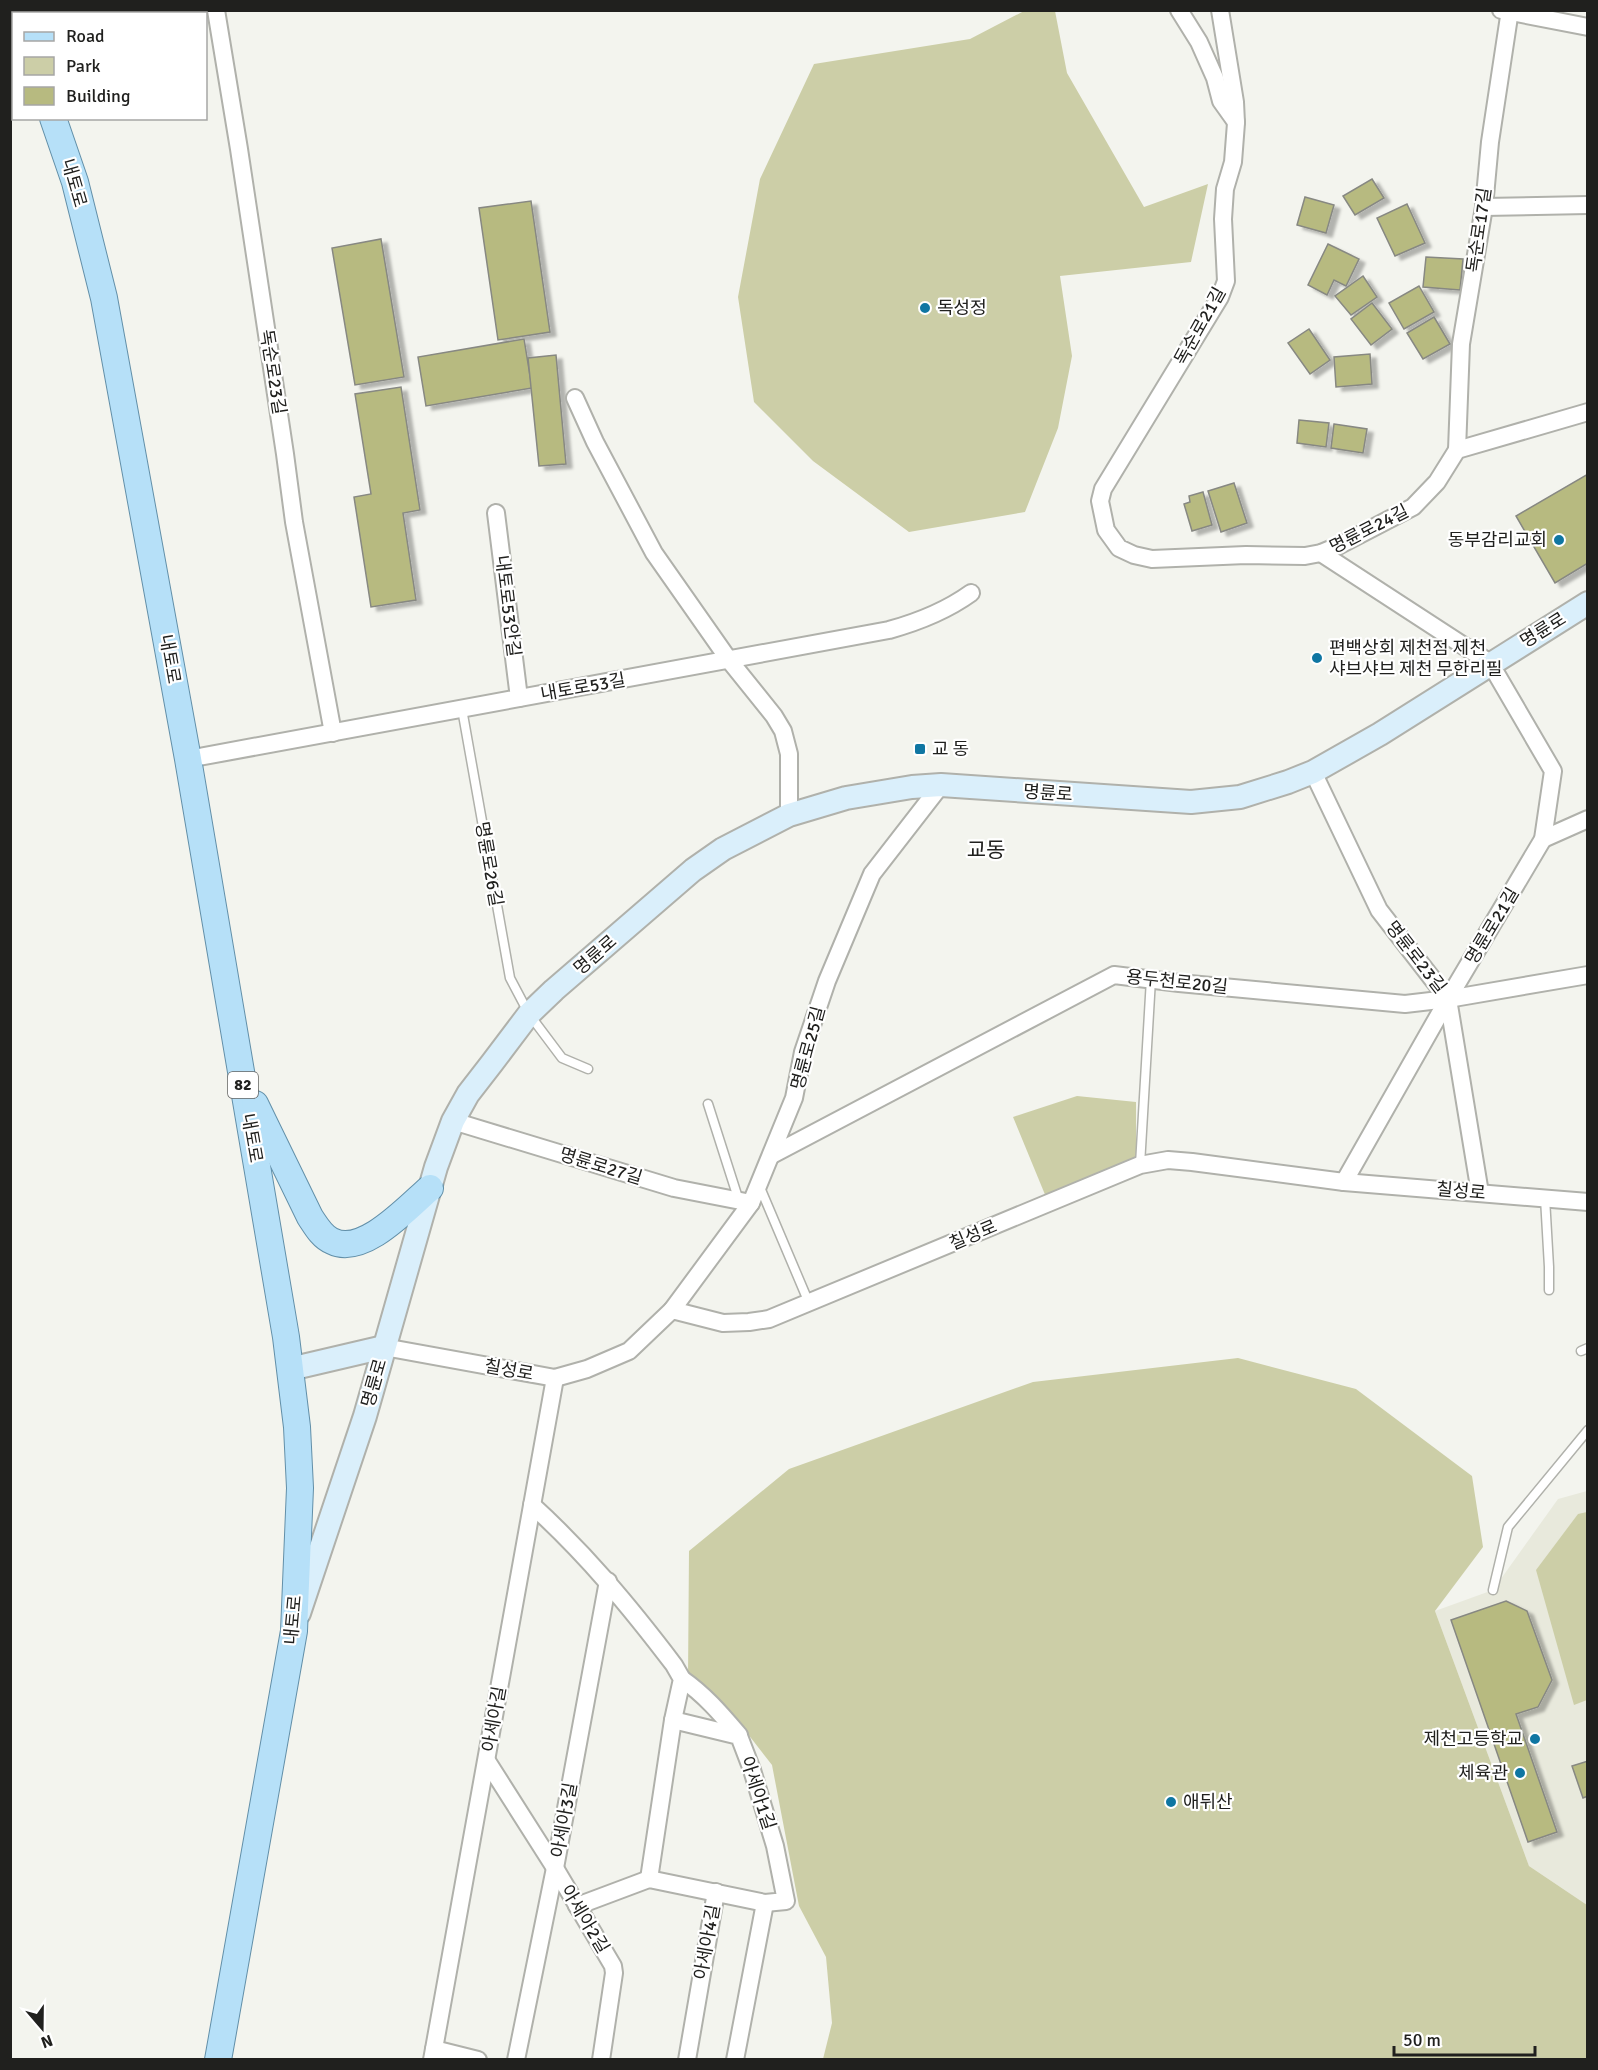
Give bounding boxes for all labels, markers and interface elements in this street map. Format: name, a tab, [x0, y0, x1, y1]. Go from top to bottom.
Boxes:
legend	[12, 12, 207, 120]
text: Road	[66, 25, 105, 47]
text: Park	[66, 55, 101, 77]
text: Building	[66, 85, 130, 107]
street label: 내토로	[57, 156, 91, 210]
street label: 독순로17길	[1462, 186, 1496, 274]
street label: 독순로21길	[1170, 283, 1230, 369]
place label: 독성정	[937, 297, 987, 319]
marker: 독성정	[918, 301, 932, 315]
street label: 독순로23길	[255, 328, 291, 416]
street label: 명륜로24길	[1326, 500, 1412, 558]
place label: 동부감리교회	[1448, 529, 1547, 551]
marker: 동부감리교회	[1552, 533, 1566, 547]
street label: 내토로53안길	[491, 554, 525, 658]
street label: 명륜로	[1516, 608, 1570, 652]
street label: 내토로	[155, 633, 185, 685]
place label: 편백상회 제천점 제천 샤브샤브 제천 무한리필	[1329, 637, 1503, 680]
marker: 편백상회 제천점 제천 샤브샤브 제천 무한리필	[1310, 651, 1324, 665]
street label: 내토로53길	[539, 669, 627, 705]
place label: 교 동	[932, 738, 969, 760]
marker: 교 동	[913, 742, 927, 756]
street label: 명륜로	[1022, 780, 1074, 806]
street label: 명륜로26길	[471, 820, 507, 908]
district label: 교동	[967, 837, 1005, 863]
street label: 명륜로21길	[1461, 884, 1523, 968]
street label: 명륜로23길	[1381, 916, 1451, 998]
street label: 명륜로	[569, 930, 621, 980]
street label: 용두천로20길	[1125, 966, 1229, 998]
street label: 명륜로25길	[786, 1004, 830, 1092]
road number: 82	[228, 1072, 258, 1098]
street label: 내토로	[237, 1112, 267, 1164]
street label: 명륜로27길	[557, 1143, 645, 1189]
street label: 칠성로	[1435, 1178, 1487, 1204]
street label: 칠성로	[946, 1215, 1000, 1255]
street label: 칠성로	[483, 1355, 535, 1385]
street label: 명륜로	[357, 1356, 391, 1410]
street label: 내토로	[280, 1594, 306, 1646]
street label: 아세아길	[477, 1684, 511, 1754]
place label: 제천고등학교	[1424, 1728, 1523, 1750]
marker: 제천고등학교	[1528, 1732, 1542, 1746]
street label: 아세아1길	[736, 1753, 780, 1833]
place label: 체육관	[1458, 1762, 1508, 1784]
marker: 체육관	[1513, 1766, 1527, 1780]
street label: 아세아3길	[547, 1781, 581, 1859]
place label: 애뒤산	[1183, 1791, 1233, 1813]
marker: 애뒤산	[1164, 1795, 1178, 1809]
street label: 아세아2길	[556, 1881, 614, 1957]
street label: 아세아4길	[690, 1903, 724, 1981]
north arrow	[12, 1998, 72, 2058]
scale bar	[1394, 2019, 1535, 2057]
text: 50 m	[1403, 2029, 1441, 2051]
text: N	[38, 2030, 55, 2052]

